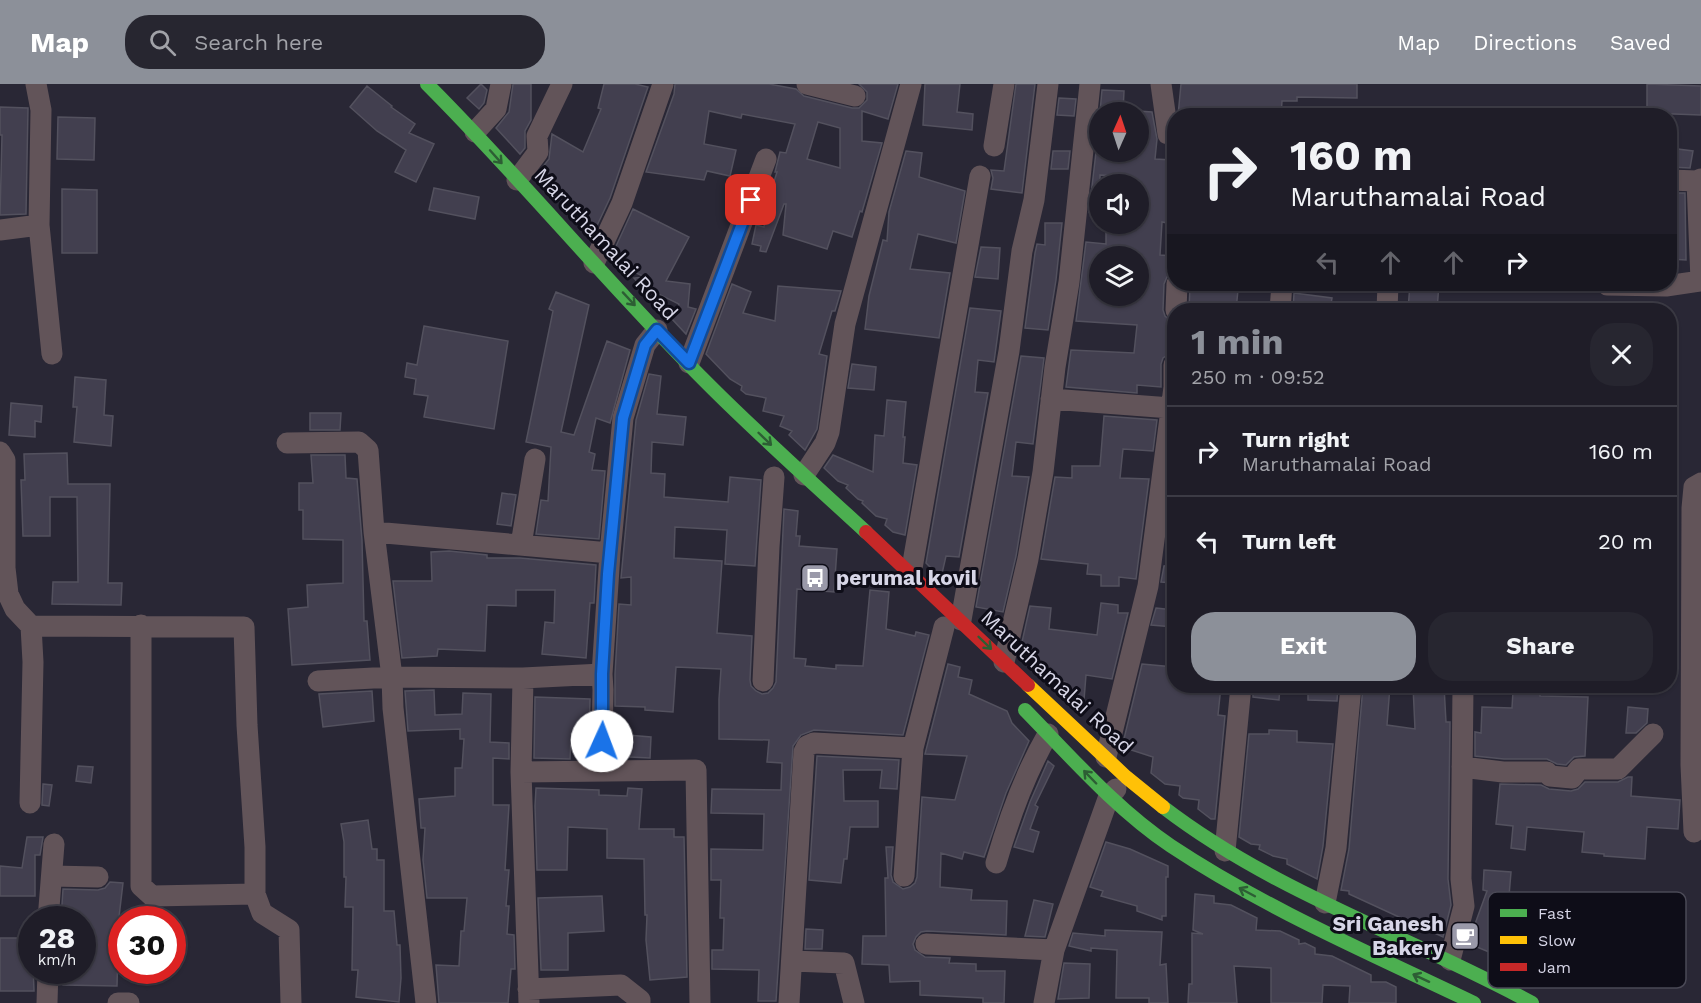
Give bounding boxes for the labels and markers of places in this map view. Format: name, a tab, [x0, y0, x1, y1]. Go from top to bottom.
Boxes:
pin	[725, 174, 776, 225]
bus stop icon: perumal kovil	[799, 562, 831, 594]
place label: perumal kovil	[836, 565, 978, 590]
place label: Sri Ganesh Bakery	[1333, 911, 1444, 960]
cafe icon: Sri Ganesh Bakery	[1449, 920, 1481, 952]

